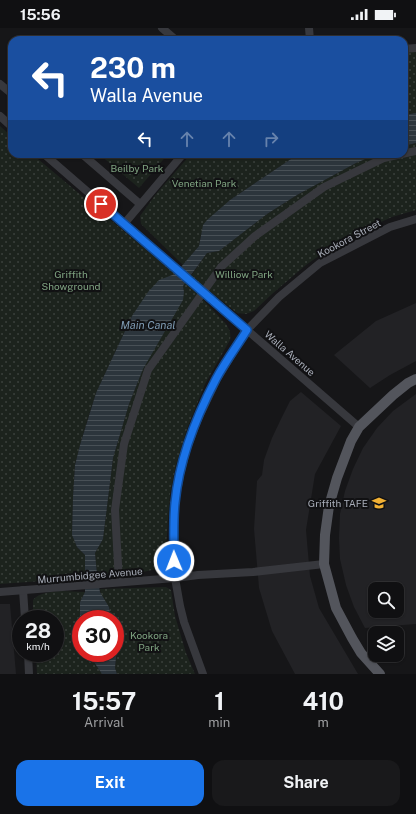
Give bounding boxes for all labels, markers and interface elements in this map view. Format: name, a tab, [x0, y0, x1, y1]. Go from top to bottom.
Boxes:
text: 15:56	[20, 6, 61, 23]
text: 230 m	[90, 51, 176, 84]
icon: left	[24, 52, 76, 104]
text: Walla Avenue	[90, 85, 203, 106]
icon: left	[134, 128, 156, 150]
icon: ahead	[176, 128, 198, 150]
icon: ahead	[218, 128, 240, 150]
icon: right	[260, 128, 282, 150]
park label: Beilby Park	[111, 162, 164, 174]
park label: Venetian Park	[172, 177, 237, 189]
pin	[84, 187, 118, 221]
icon: arrive	[90, 193, 112, 215]
street label: Kookora Street	[315, 216, 383, 260]
park label: Griffith Showground	[42, 268, 101, 292]
park label: Williow Park	[215, 268, 273, 280]
water label: Main Canal	[120, 319, 176, 331]
street label: Walla Avenue	[262, 328, 318, 378]
school or university icon: Griffith TAFE	[371, 495, 387, 511]
place label: Griffith TAFE	[308, 497, 368, 509]
position arrow	[153, 540, 195, 582]
street label: Murrumbidgee Avenue	[37, 564, 143, 586]
map controls	[368, 582, 404, 662]
button: search	[368, 582, 404, 618]
speed limit sign: 30	[72, 610, 124, 662]
text: 28	[25, 619, 51, 643]
button: layers	[368, 626, 404, 662]
park label: Kookora Park	[130, 629, 168, 653]
text: km/h	[26, 640, 50, 652]
text: 15:57	[72, 687, 136, 715]
text: 1	[214, 687, 224, 715]
text: 410	[302, 687, 344, 715]
text: Arrival	[84, 715, 124, 730]
text: min	[208, 715, 230, 730]
text: m	[318, 715, 329, 730]
button: Exit	[16, 760, 204, 806]
button: Share	[212, 760, 400, 806]

